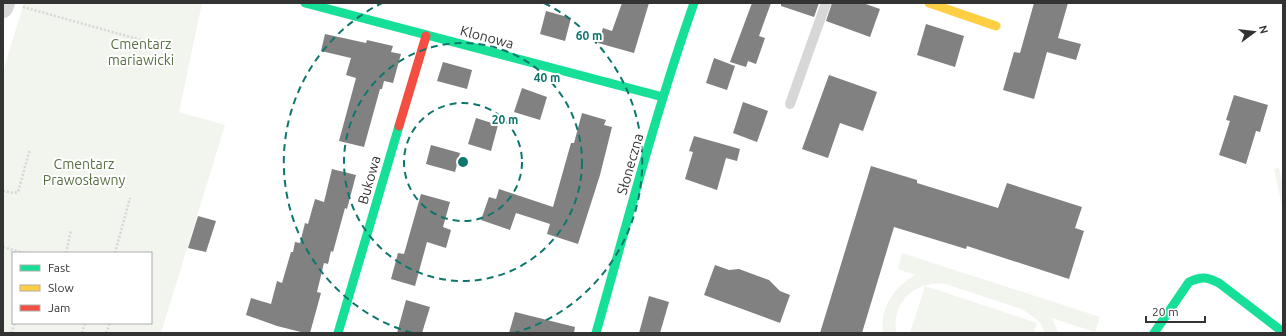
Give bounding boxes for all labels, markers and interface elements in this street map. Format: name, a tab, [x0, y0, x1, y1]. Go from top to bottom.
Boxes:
north arrow	[1234, 12, 1274, 52]
street label: Klonowa	[459, 22, 515, 52]
text: N	[1257, 24, 1271, 35]
text: 60 m	[576, 29, 602, 42]
park label: Cmentarz mariawicki	[108, 36, 174, 68]
text: 40 m	[534, 71, 560, 84]
text: 20 m	[492, 113, 518, 126]
street label: Słoneczna	[614, 131, 646, 197]
street label: Bukowa	[354, 154, 384, 206]
centre of rings	[456, 155, 470, 169]
park label: Cmentarz Prawosławny	[43, 156, 125, 188]
legend	[12, 252, 152, 324]
text: Fast	[48, 261, 70, 274]
text: Slow	[48, 281, 74, 294]
scale bar	[1146, 298, 1205, 324]
text: Jam	[48, 301, 70, 314]
text: 20 m	[1152, 305, 1179, 318]

